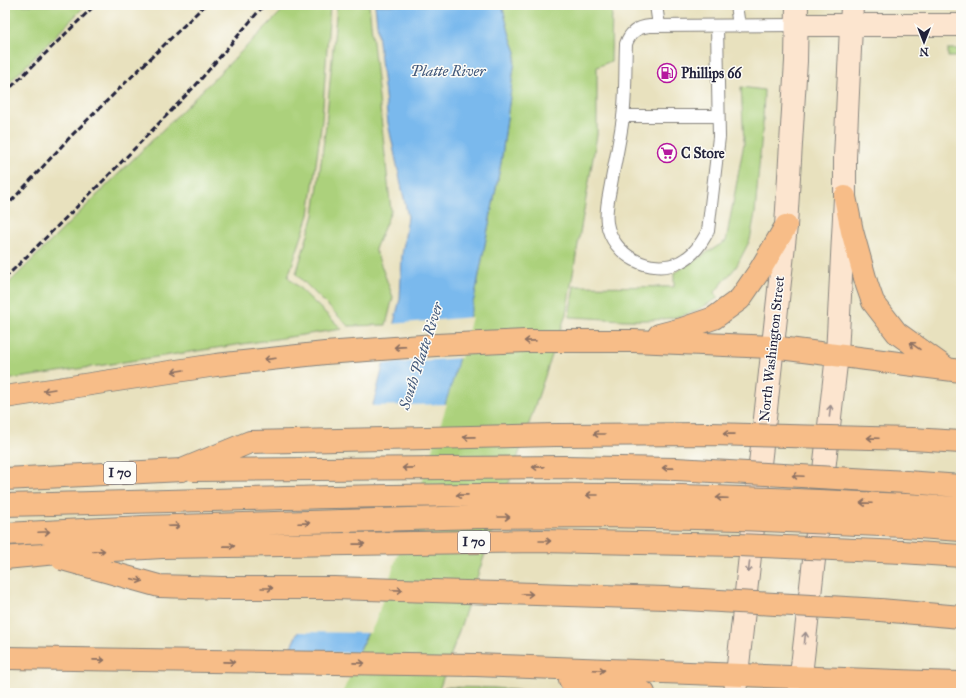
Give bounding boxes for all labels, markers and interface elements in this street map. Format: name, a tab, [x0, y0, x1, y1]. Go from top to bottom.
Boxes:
north arrow	[904, 22, 944, 62]
text: N	[919, 45, 929, 58]
water label: Platte River	[411, 62, 486, 80]
fuel station icon: Phillips 66	[656, 62, 678, 84]
place label: Phillips 66	[681, 65, 742, 83]
supermarket icon: C Store	[656, 142, 678, 164]
place label: C Store	[681, 145, 725, 162]
street label: North Washington Street	[756, 275, 788, 423]
water label: South Platte River	[395, 299, 447, 413]
one-way arrow	[524, 337, 537, 345]
one-way arrow	[910, 342, 921, 350]
one-way arrow	[394, 344, 407, 351]
one-way arrow	[264, 355, 277, 363]
one-way arrow	[172, 367, 185, 375]
one-way arrow	[43, 386, 56, 394]
one-way arrow	[827, 405, 834, 418]
one-way arrow	[593, 430, 606, 438]
one-way arrow	[723, 430, 736, 438]
one-way arrow	[463, 433, 476, 441]
one-way arrow	[867, 434, 880, 441]
road number: I 70	[104, 462, 136, 484]
one-way arrow	[532, 463, 545, 471]
one-way arrow	[402, 464, 415, 472]
one-way arrow	[662, 465, 675, 472]
one-way arrow	[792, 472, 805, 479]
one-way arrow	[456, 491, 469, 499]
one-way arrow	[586, 491, 599, 499]
one-way arrow	[716, 494, 729, 502]
one-way arrow	[860, 499, 873, 507]
one-way arrow	[497, 513, 510, 521]
one-way arrow	[297, 519, 310, 526]
one-way arrow	[167, 523, 180, 530]
one-way arrow	[37, 529, 50, 536]
road number: I 70	[458, 531, 490, 553]
one-way arrow	[538, 537, 551, 545]
one-way arrow	[352, 540, 365, 548]
one-way arrow	[222, 542, 235, 549]
one-way arrow	[92, 547, 105, 554]
one-way arrow	[745, 560, 752, 573]
one-way arrow	[131, 577, 144, 584]
one-way arrow	[260, 584, 273, 592]
one-way arrow	[390, 586, 403, 593]
one-way arrow	[520, 590, 533, 597]
one-way arrow	[801, 632, 808, 645]
one-way arrow	[92, 656, 105, 664]
one-way arrow	[222, 658, 235, 666]
one-way arrow	[352, 660, 365, 667]
one-way arrow	[592, 666, 605, 673]

